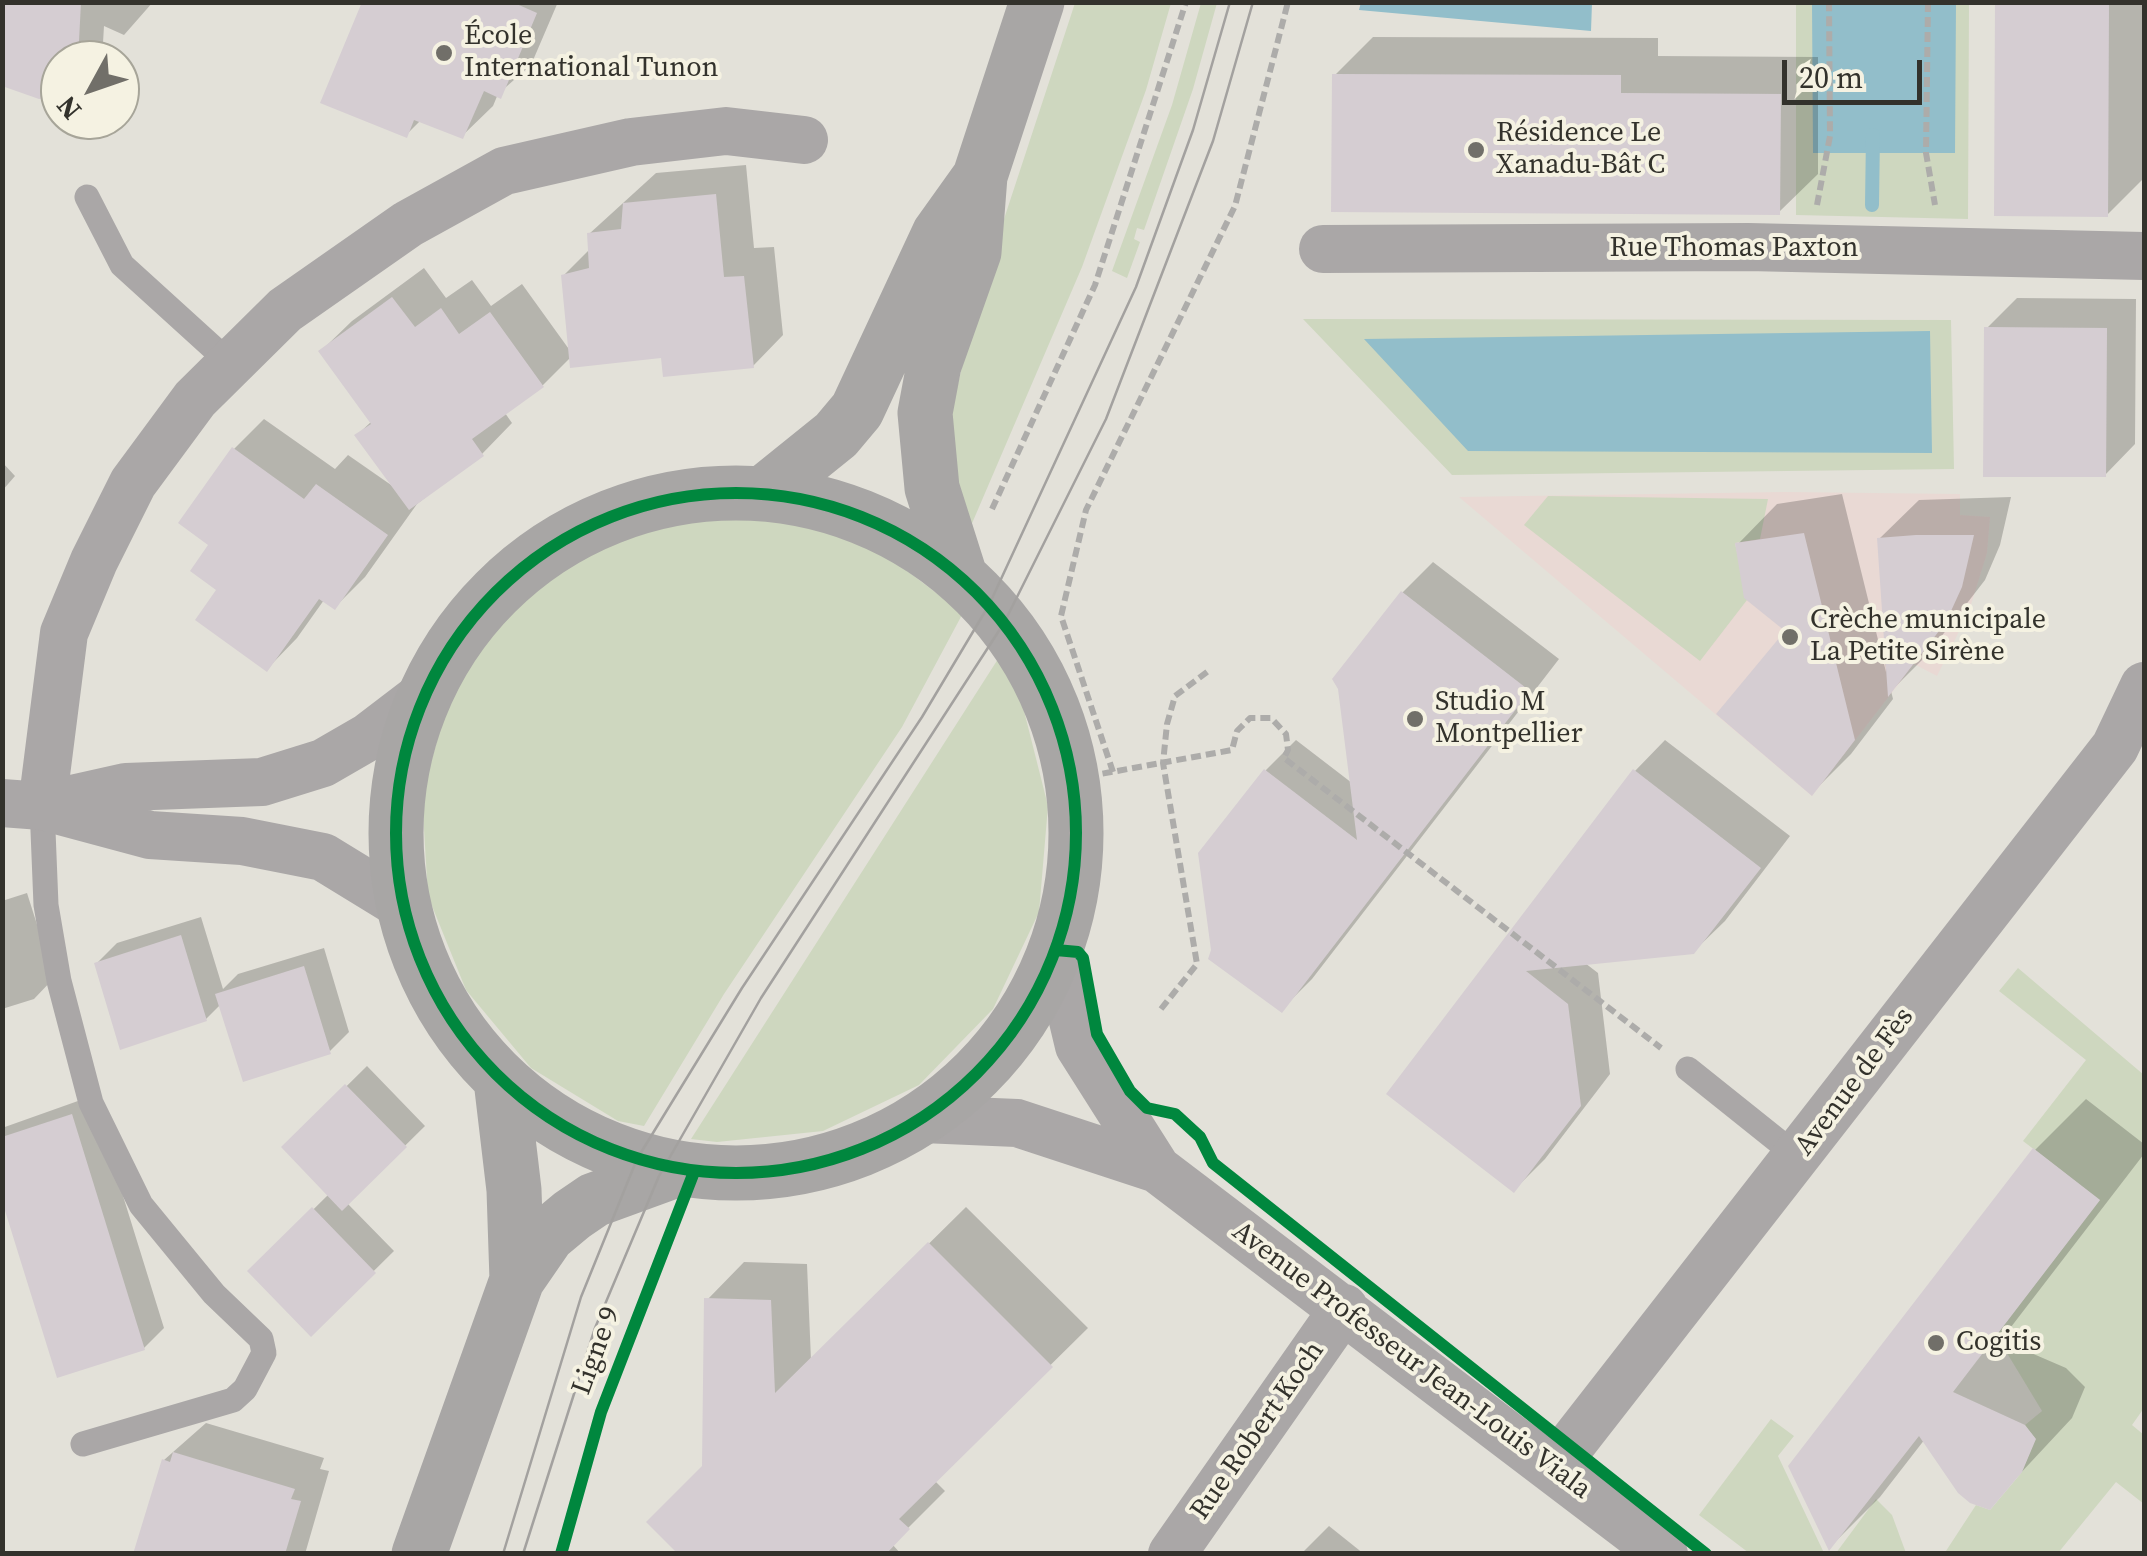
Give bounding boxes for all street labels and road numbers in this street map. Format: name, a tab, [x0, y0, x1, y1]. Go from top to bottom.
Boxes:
street label: Rue Thomas Paxton	[1610, 232, 1858, 266]
street label: Avenue de Fès	[1788, 1001, 1922, 1163]
street label: Avenue Professeur Jean-Louis Viala	[1225, 1215, 1597, 1507]
street label: Ligne 9	[566, 1302, 628, 1400]
street label: Rue Robert Koch	[1184, 1335, 1332, 1527]

